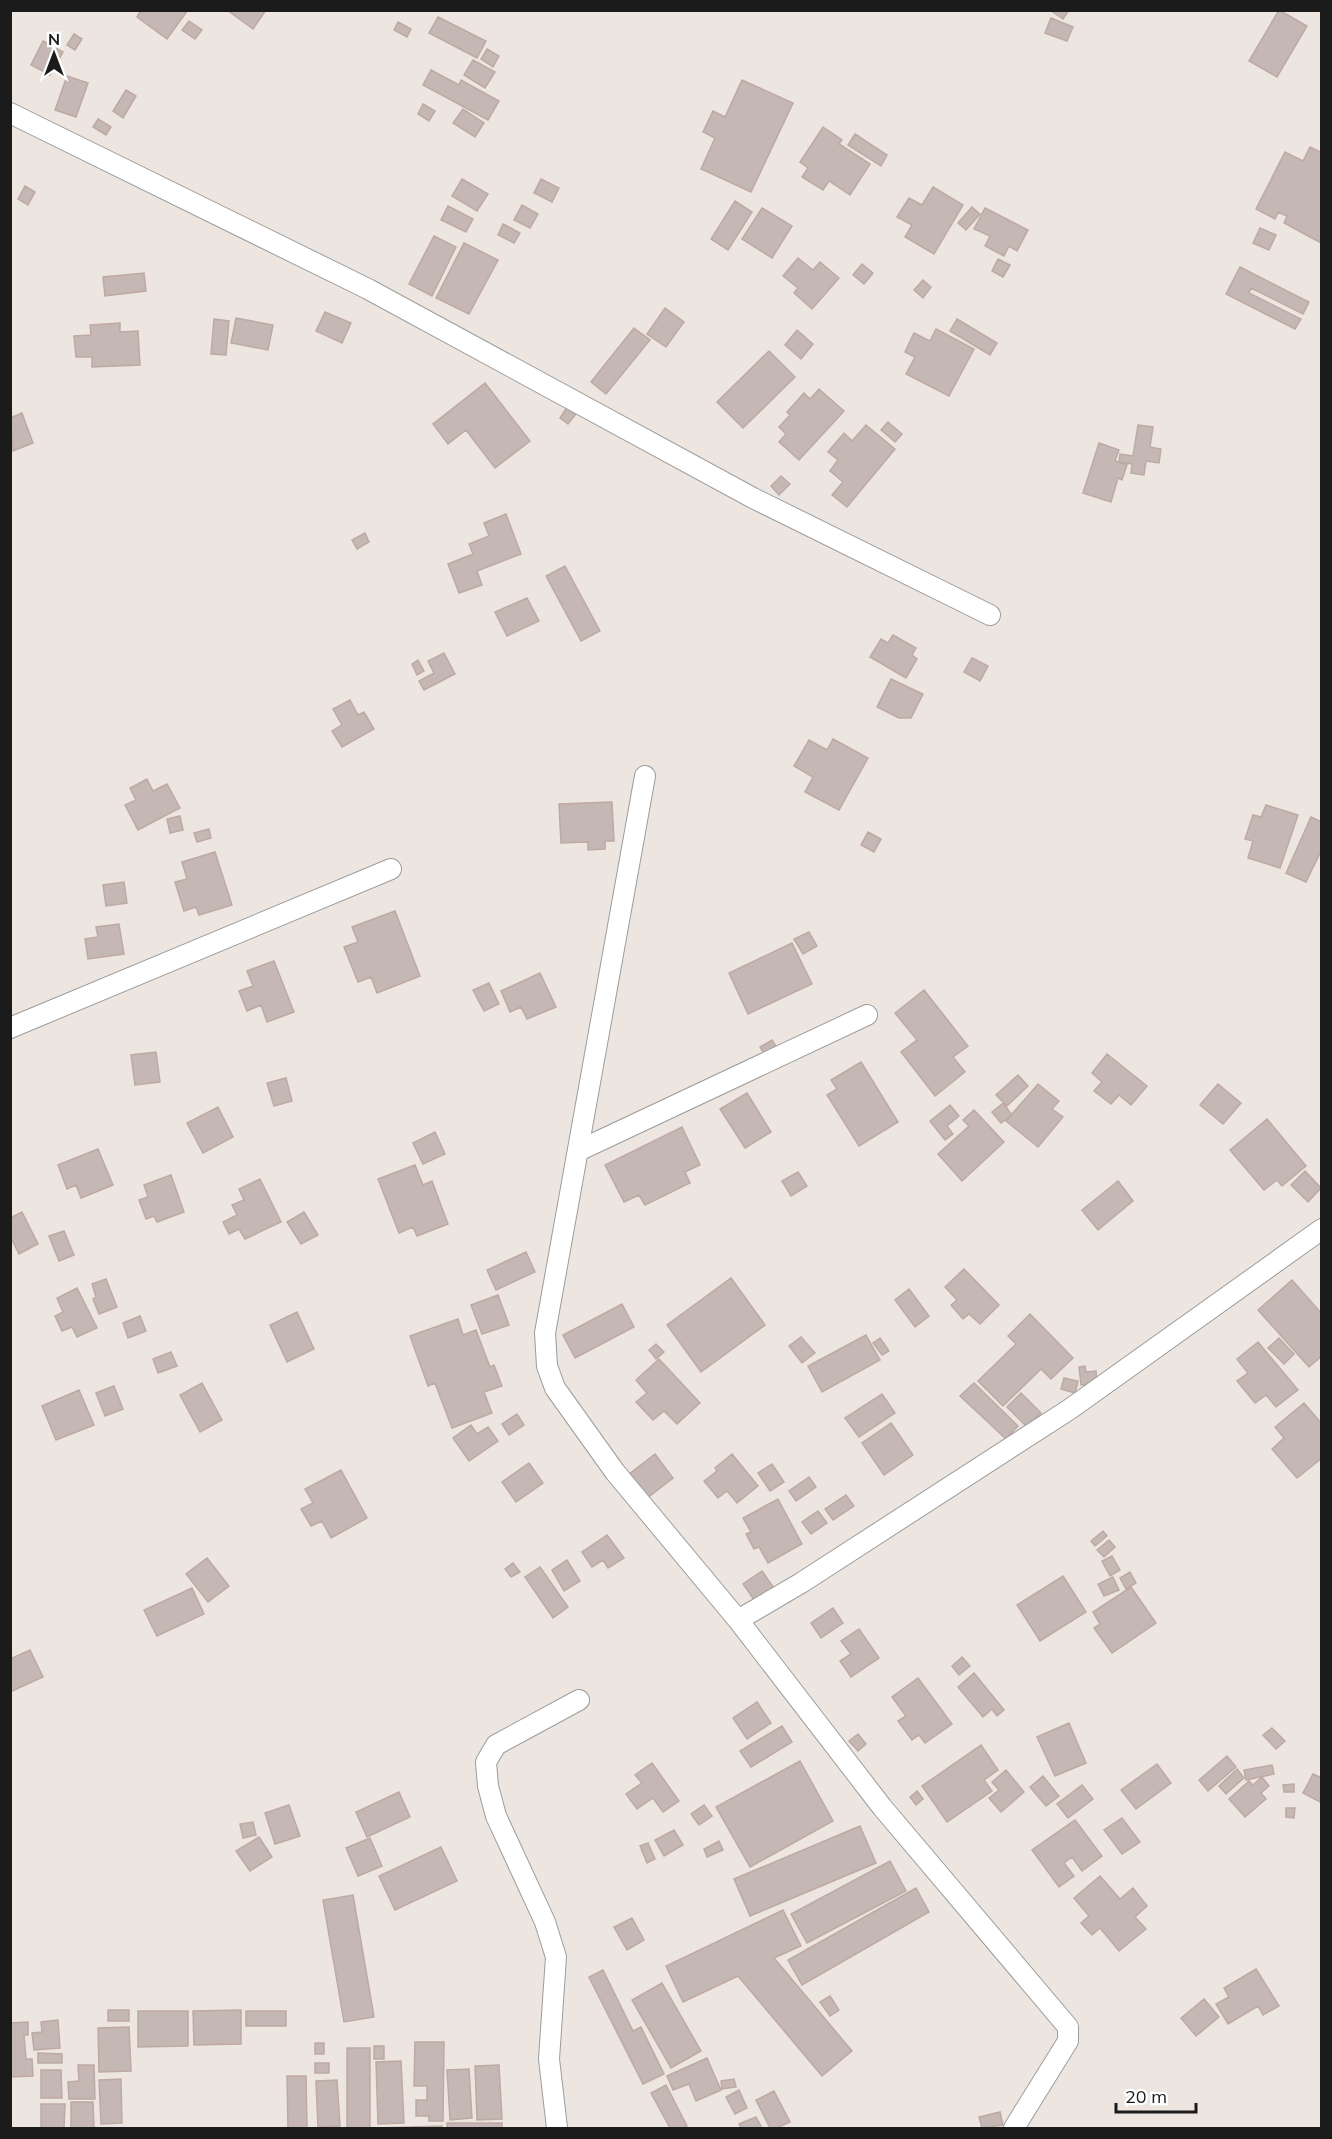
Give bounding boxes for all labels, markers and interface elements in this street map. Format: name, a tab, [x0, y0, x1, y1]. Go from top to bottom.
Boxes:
north arrow	[24, 24, 84, 84]
text: N	[48, 29, 60, 49]
scale bar	[1116, 2076, 1196, 2114]
text: 20 m	[1125, 2085, 1167, 2108]

